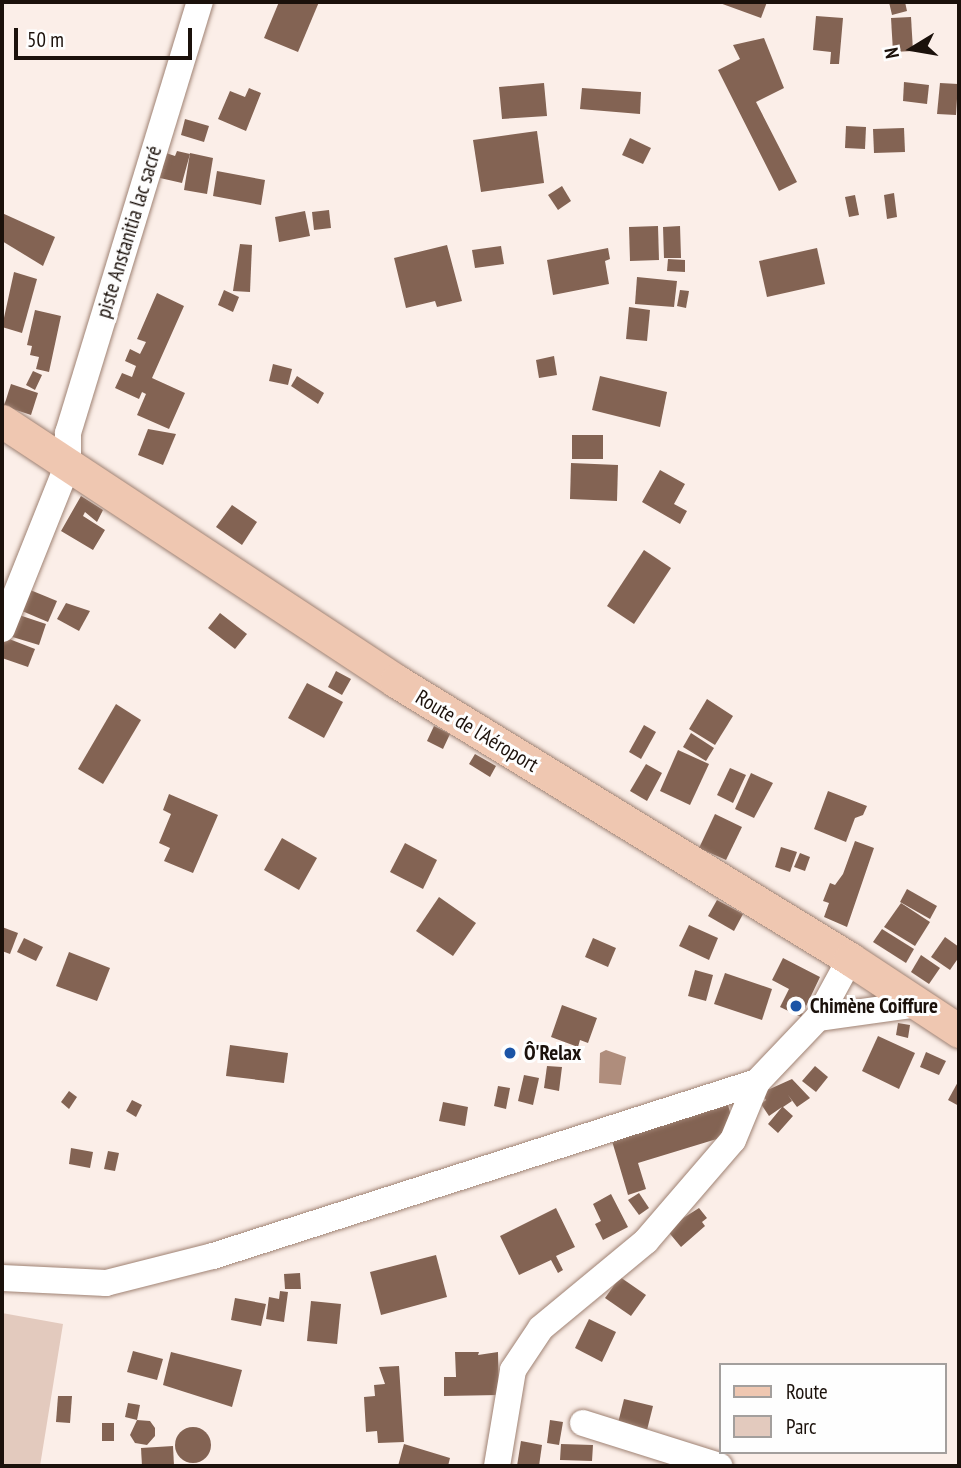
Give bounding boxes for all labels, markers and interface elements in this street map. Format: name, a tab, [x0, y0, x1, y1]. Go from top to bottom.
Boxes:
scale bar	[18, 14, 196, 58]
north arrow	[877, 14, 947, 84]
text: 50 m	[27, 26, 64, 53]
text: N	[879, 46, 904, 60]
street label: piste Anstanitia lac sacré	[91, 142, 167, 322]
street label: Route de l'Aéroport	[411, 685, 543, 777]
place label: Chimène Coiffure	[810, 993, 938, 1019]
marker: Chimène Coiffure	[788, 998, 804, 1014]
place label: Ô'Relax	[524, 1040, 581, 1066]
marker: Ô'Relax	[502, 1045, 518, 1061]
legend	[720, 1363, 947, 1454]
text: Route	[786, 1378, 828, 1405]
text: Parc	[786, 1413, 817, 1440]

